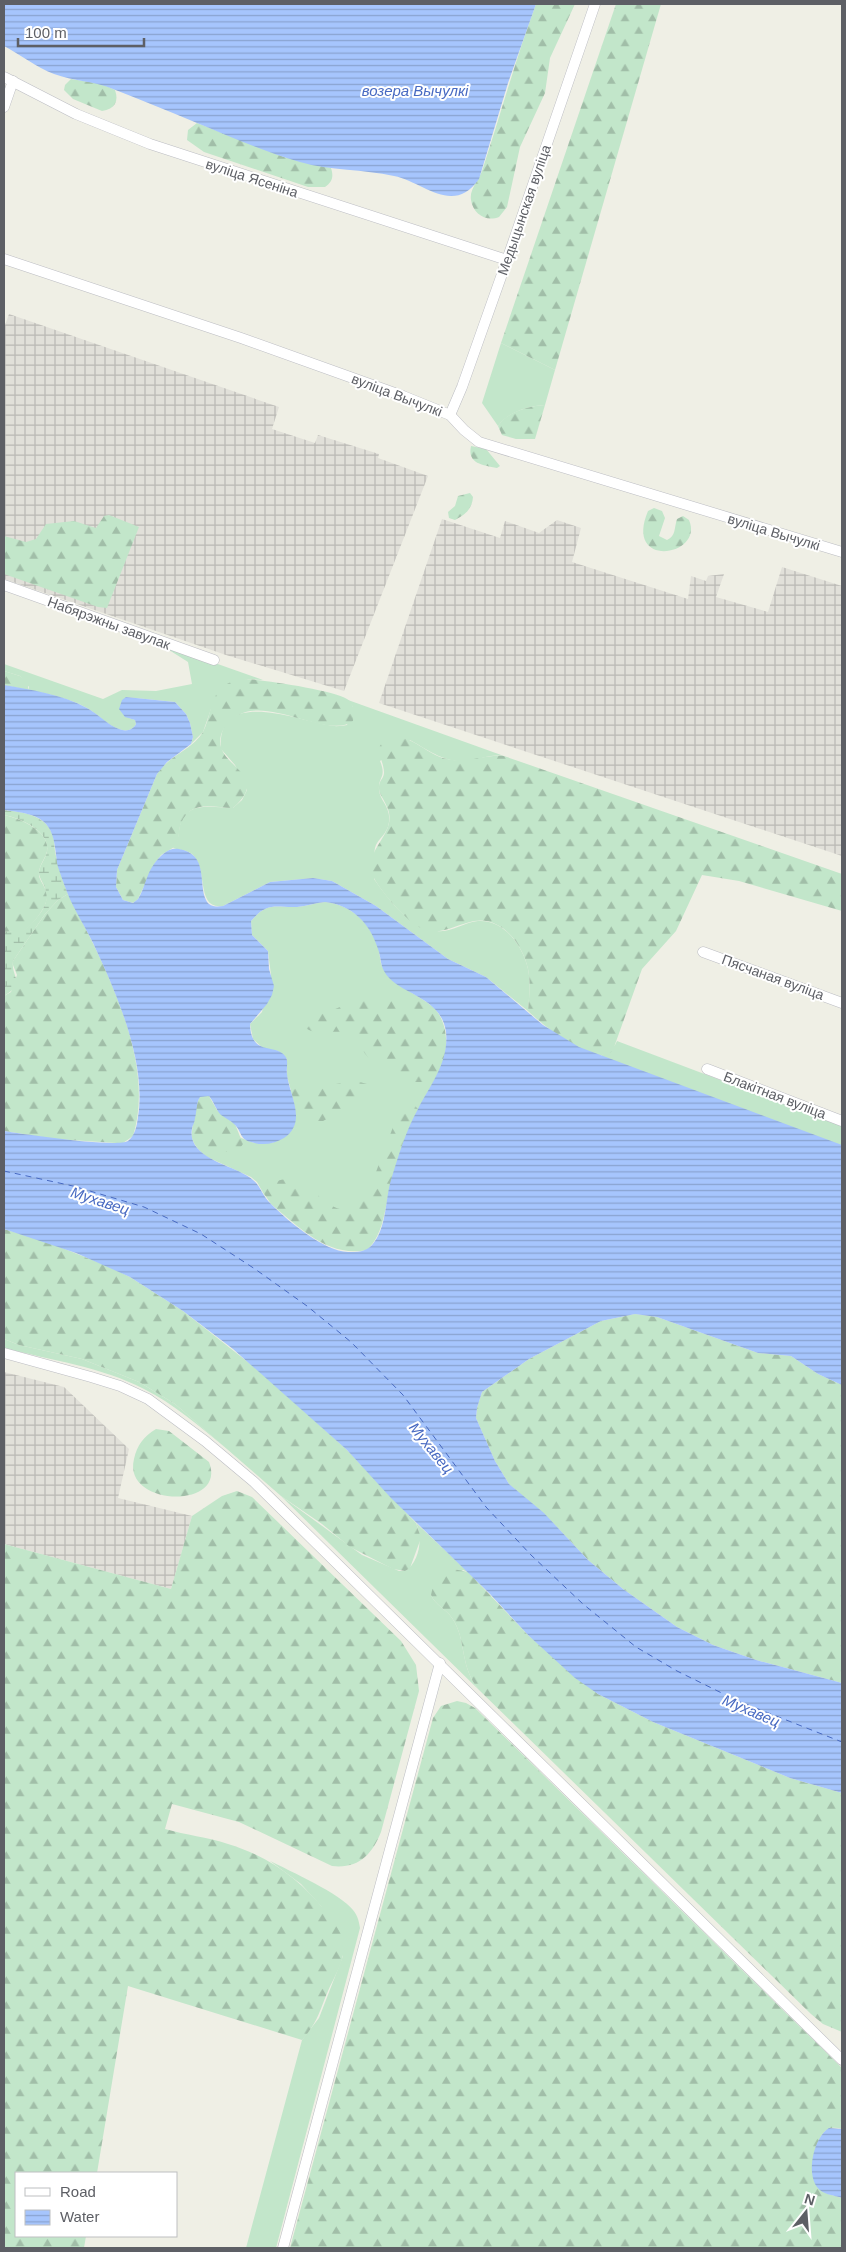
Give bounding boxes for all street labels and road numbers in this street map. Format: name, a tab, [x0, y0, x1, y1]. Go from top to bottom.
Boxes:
street label: Медыцынская вуліца	[494, 142, 554, 277]
street label: вуліца Ясеніна	[204, 156, 300, 201]
street label: вуліца Вычулкі	[350, 370, 444, 420]
street label: вуліца Вычулкі	[726, 510, 822, 554]
street label: Набярэжны завулак	[46, 593, 173, 653]
street label: Пясчаная вуліца	[720, 951, 826, 1003]
street label: Блакітная вуліца	[721, 1068, 829, 1122]

